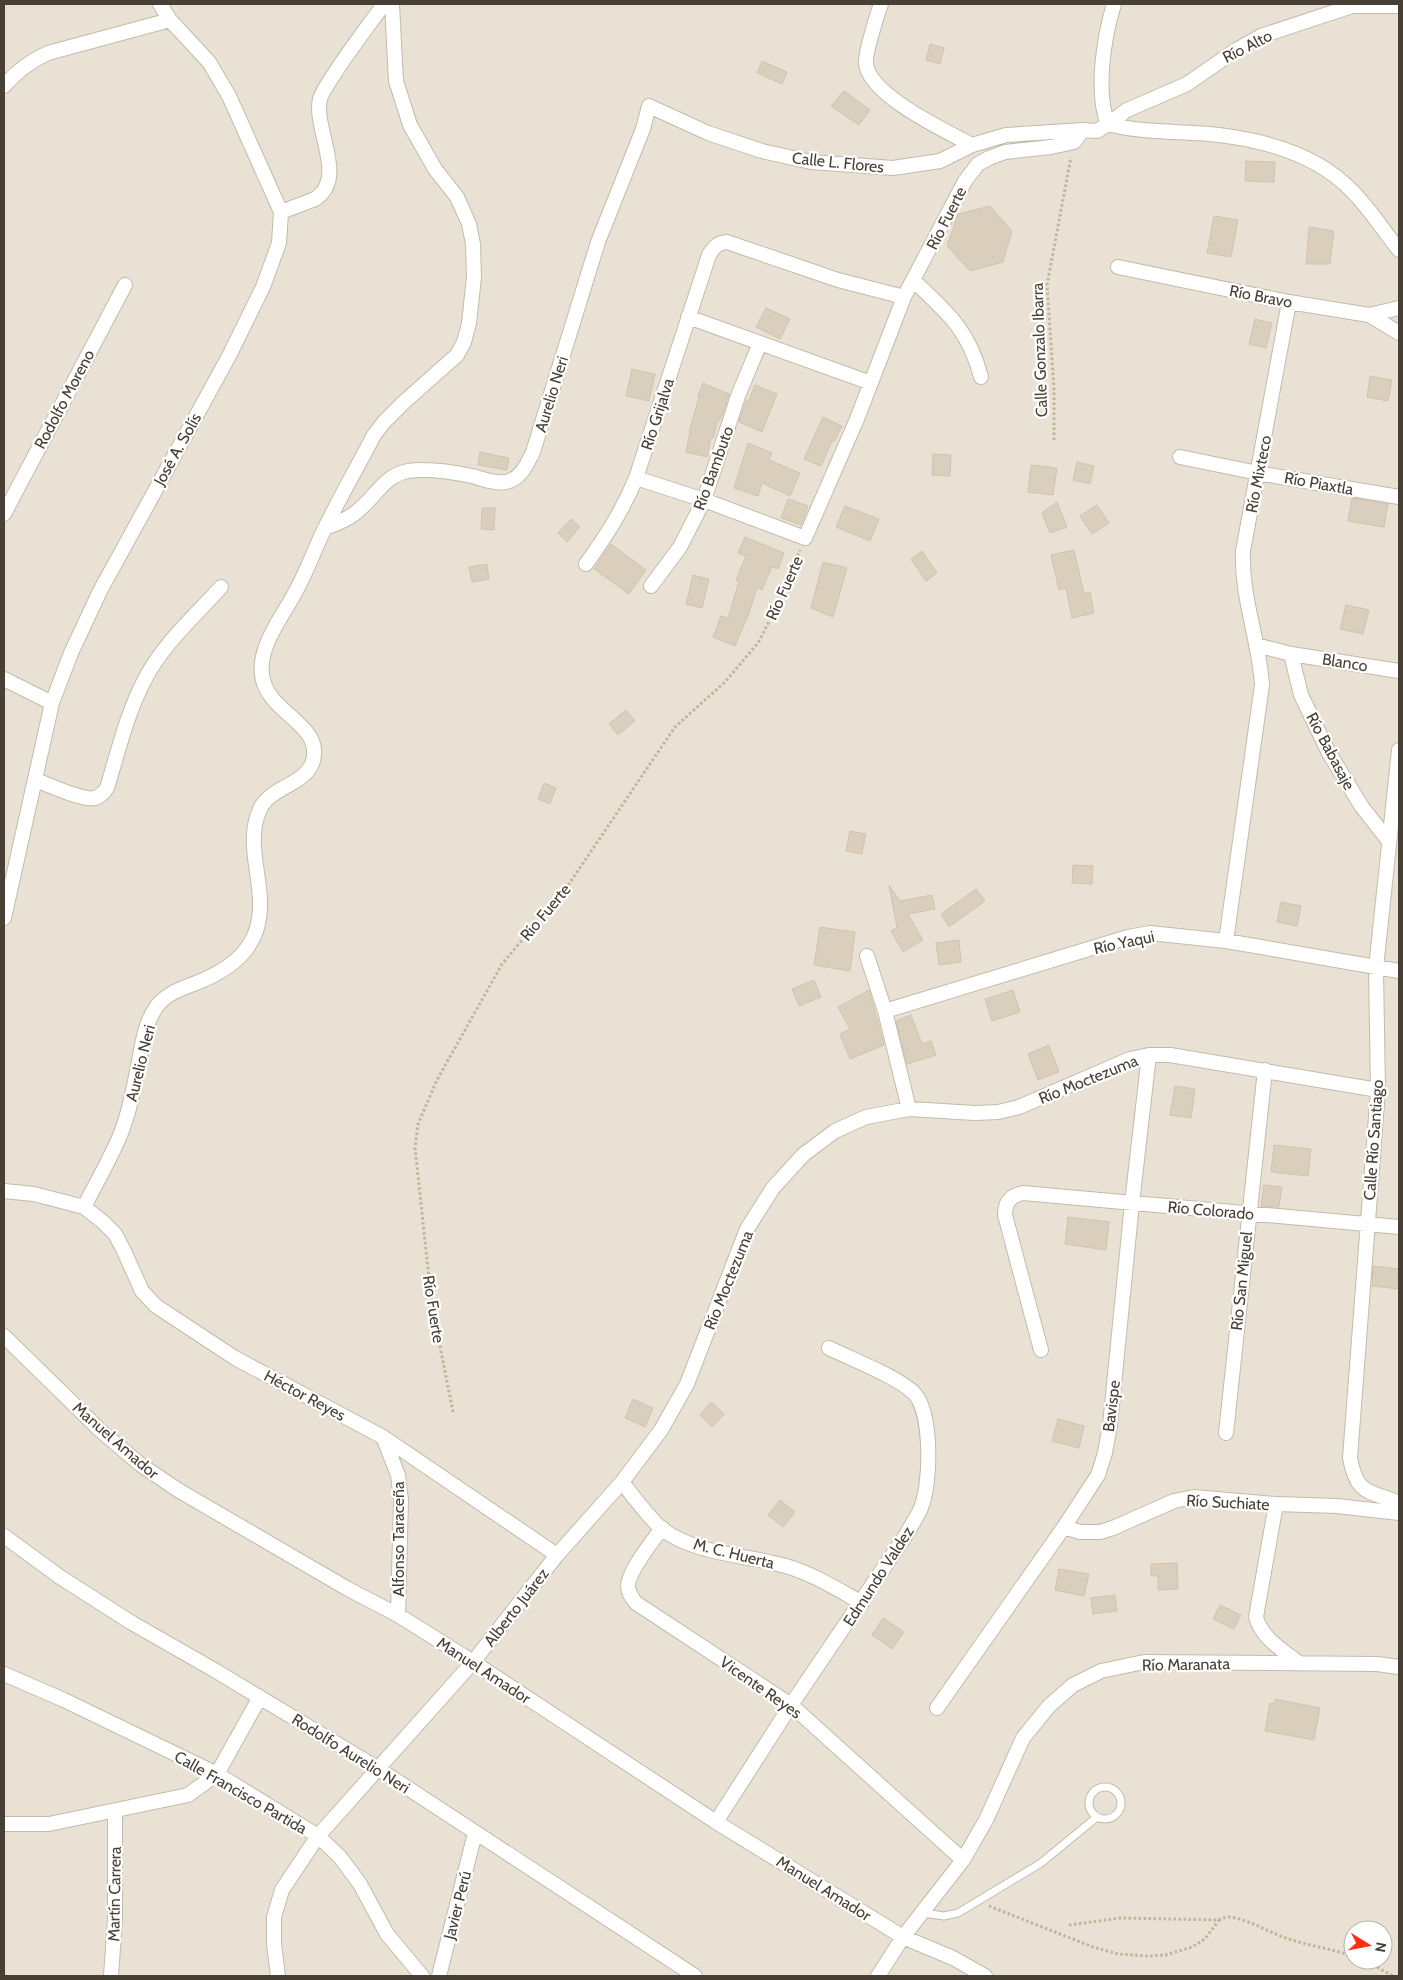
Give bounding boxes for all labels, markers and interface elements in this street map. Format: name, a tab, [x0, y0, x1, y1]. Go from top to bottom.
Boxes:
street label: Río Alto	[1219, 26, 1275, 67]
street label: Calle L. Flores	[791, 148, 885, 177]
street label: Río Fuerte	[922, 184, 970, 253]
street label: Río Bravo	[1228, 281, 1294, 312]
street label: Calle Gonzalo Ibarra	[1028, 282, 1051, 418]
street label: Rodolfo Moreno	[30, 346, 99, 452]
street label: Aurelio Neri	[531, 354, 572, 434]
street label: Río Grijalva	[637, 375, 678, 453]
street label: José A. Solís	[149, 409, 205, 490]
street label: Río Bambuto	[689, 423, 738, 513]
street label: Río Mixteco	[1242, 434, 1275, 514]
street label: Río Piaxtla	[1283, 468, 1355, 499]
street label: Río Fuerte	[762, 553, 807, 623]
street label: Blanco	[1321, 650, 1369, 675]
street label: Río Babasaje	[1302, 709, 1359, 793]
street label: Río Fuerte	[516, 880, 575, 945]
street label: Río Yaqui	[1092, 927, 1156, 958]
street label: Aurelio Neri	[122, 1023, 159, 1103]
street label: Río Moctezuma	[1036, 1051, 1141, 1108]
street label: Calle Río Santiago	[1360, 1079, 1387, 1201]
street label: Río Colorado	[1167, 1197, 1255, 1224]
street label: Río Moctezuma	[700, 1227, 757, 1333]
street label: Río San Miguel	[1227, 1230, 1256, 1331]
street label: Río Fuerte	[419, 1274, 448, 1344]
street label: Héctor Reyes	[261, 1366, 349, 1425]
street label: Bavispe	[1099, 1379, 1124, 1433]
street label: Manuel Amador	[69, 1398, 163, 1484]
street label: Alfonso Taraceña	[389, 1481, 408, 1597]
street label: Río Suchiate	[1186, 1491, 1270, 1514]
street label: Edmundo Valdez	[839, 1522, 918, 1630]
street label: M. C. Huerta	[692, 1534, 777, 1573]
street label: Alberto Juárez	[480, 1564, 553, 1650]
street label: Manuel Amador	[433, 1633, 535, 1708]
street label: Vicente Reyes	[716, 1652, 806, 1723]
street label: Río Maranata	[1142, 1654, 1231, 1675]
street label: Rodolfo Aurelio Neri	[288, 1709, 413, 1797]
street label: Calle Francisco Partida	[171, 1747, 311, 1838]
street label: Martín Carrera	[104, 1846, 125, 1942]
street label: Manuel Amador	[773, 1852, 875, 1926]
street label: Javier Perú	[440, 1869, 475, 1942]
north arrow	[1343, 1920, 1393, 1970]
text: N	[1371, 1941, 1391, 1954]

